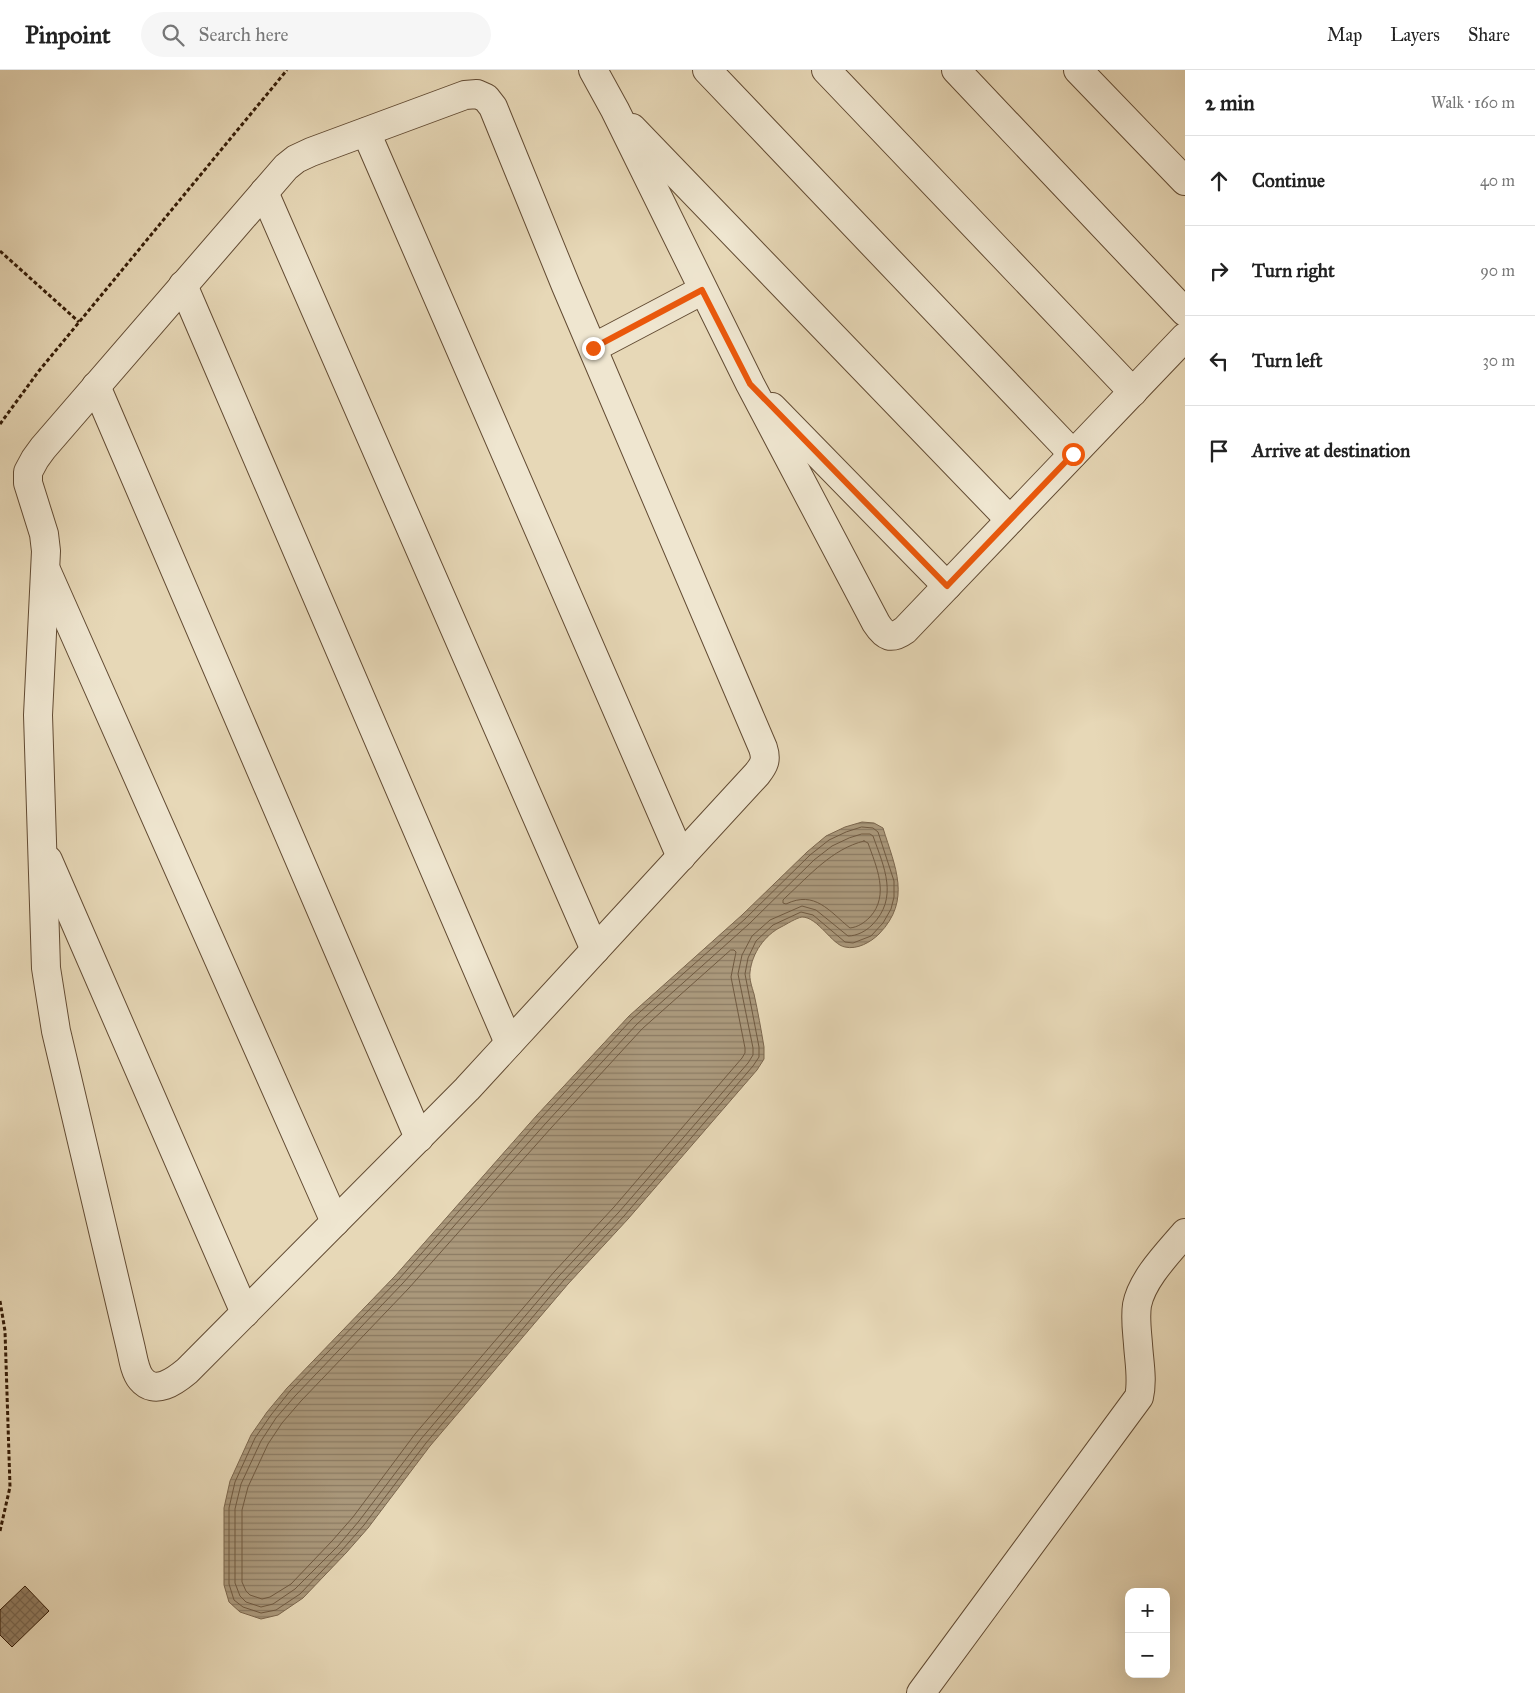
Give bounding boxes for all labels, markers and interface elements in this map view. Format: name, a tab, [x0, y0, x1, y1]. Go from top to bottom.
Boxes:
search box	[141, 12, 491, 57]
text: Pinpoint	[25, 20, 111, 50]
icon: search	[159, 21, 187, 49]
text: Search here	[199, 23, 289, 46]
text: Map	[1327, 24, 1362, 46]
text: Layers	[1390, 24, 1440, 46]
text: Share	[1468, 24, 1510, 46]
text: 2 min	[1205, 90, 1255, 116]
text: Walk · 160 m	[1431, 93, 1515, 112]
icon: ahead	[1205, 167, 1233, 195]
text: Continue	[1252, 169, 1325, 192]
text: 40 m	[1480, 171, 1515, 190]
icon: right	[1205, 257, 1233, 285]
text: Turn right	[1252, 259, 1335, 282]
text: 90 m	[1480, 261, 1515, 280]
route end	[582, 337, 605, 360]
icon: left	[1205, 347, 1233, 375]
text: Turn left	[1252, 349, 1322, 372]
text: 30 m	[1482, 351, 1515, 370]
icon: arrive	[1205, 437, 1233, 465]
text: Arrive at destination	[1252, 439, 1410, 462]
route start	[1062, 443, 1085, 466]
map controls	[1125, 1588, 1170, 1678]
button: +	[1125, 1588, 1170, 1633]
button: −	[1125, 1633, 1170, 1678]

